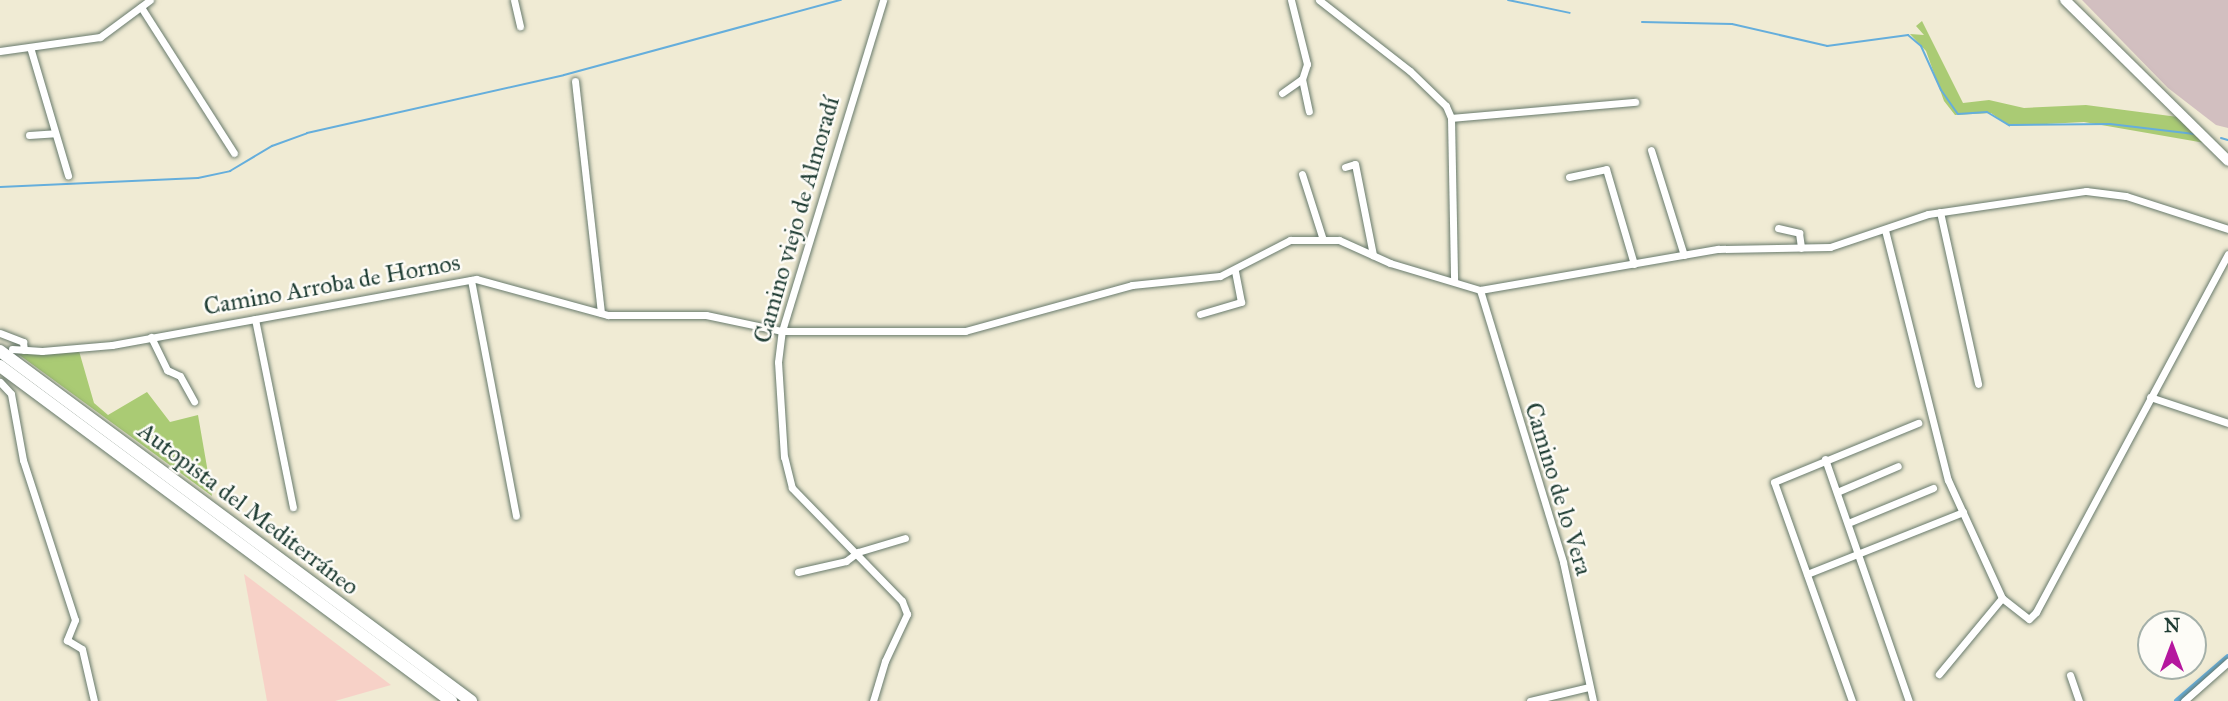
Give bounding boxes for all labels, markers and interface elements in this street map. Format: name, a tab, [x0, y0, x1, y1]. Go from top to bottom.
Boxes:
street label: Camino viejo de Almoradí	[748, 93, 846, 347]
street label: Camino Arroba de Hornos	[202, 248, 462, 322]
street label: Camino de lo Vera	[1518, 399, 1598, 579]
street label: Autopista del Mediterráneo	[132, 416, 364, 602]
north arrow	[2137, 610, 2207, 680]
text: N	[2164, 614, 2180, 637]

